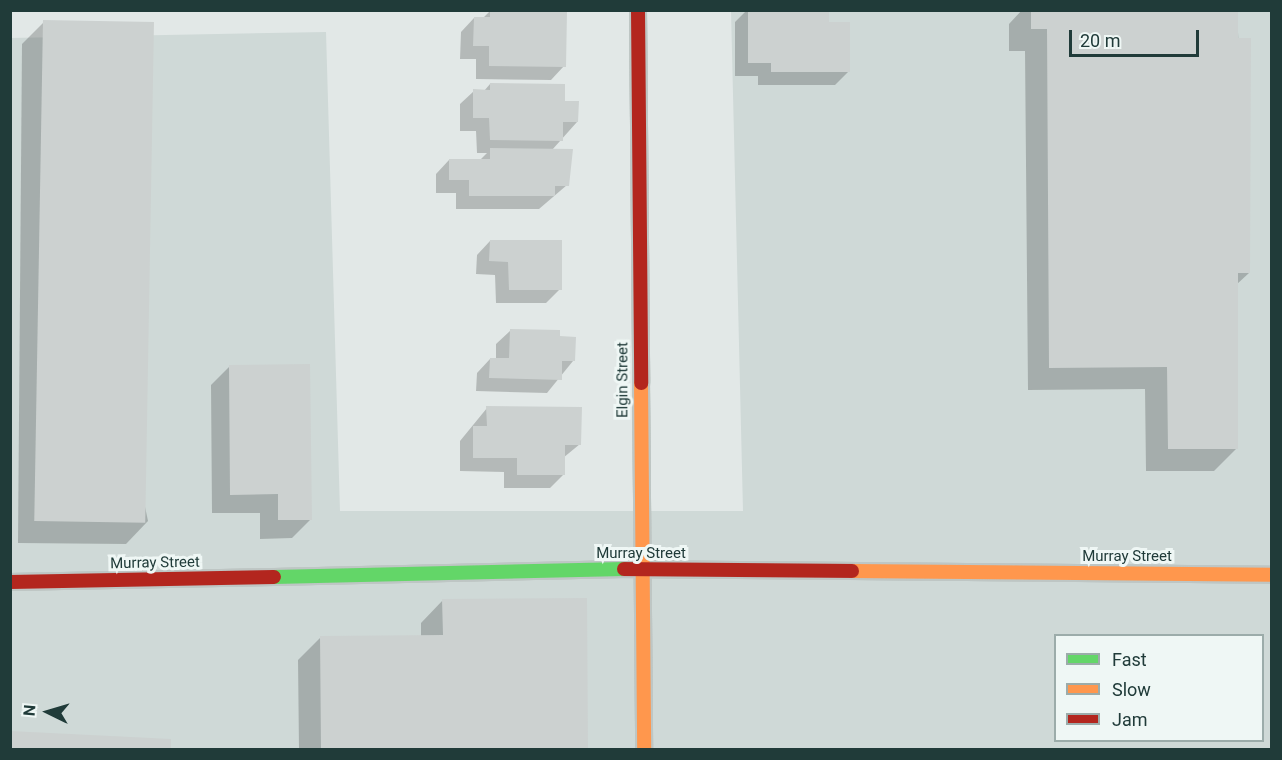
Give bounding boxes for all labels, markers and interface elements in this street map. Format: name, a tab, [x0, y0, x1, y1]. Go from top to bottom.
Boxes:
scale bar	[1072, 18, 1202, 56]
text: 20 m	[1080, 30, 1120, 51]
street label: Elgin Street	[614, 342, 632, 418]
street label: Murray Street	[596, 545, 686, 563]
street label: Murray Street	[1082, 548, 1172, 566]
street label: Murray Street	[110, 553, 200, 573]
legend	[1054, 634, 1264, 742]
text: Fast	[1112, 649, 1147, 670]
text: Slow	[1112, 679, 1151, 700]
north arrow	[18, 682, 78, 742]
text: N	[20, 704, 40, 717]
text: Jam	[1112, 709, 1148, 730]

